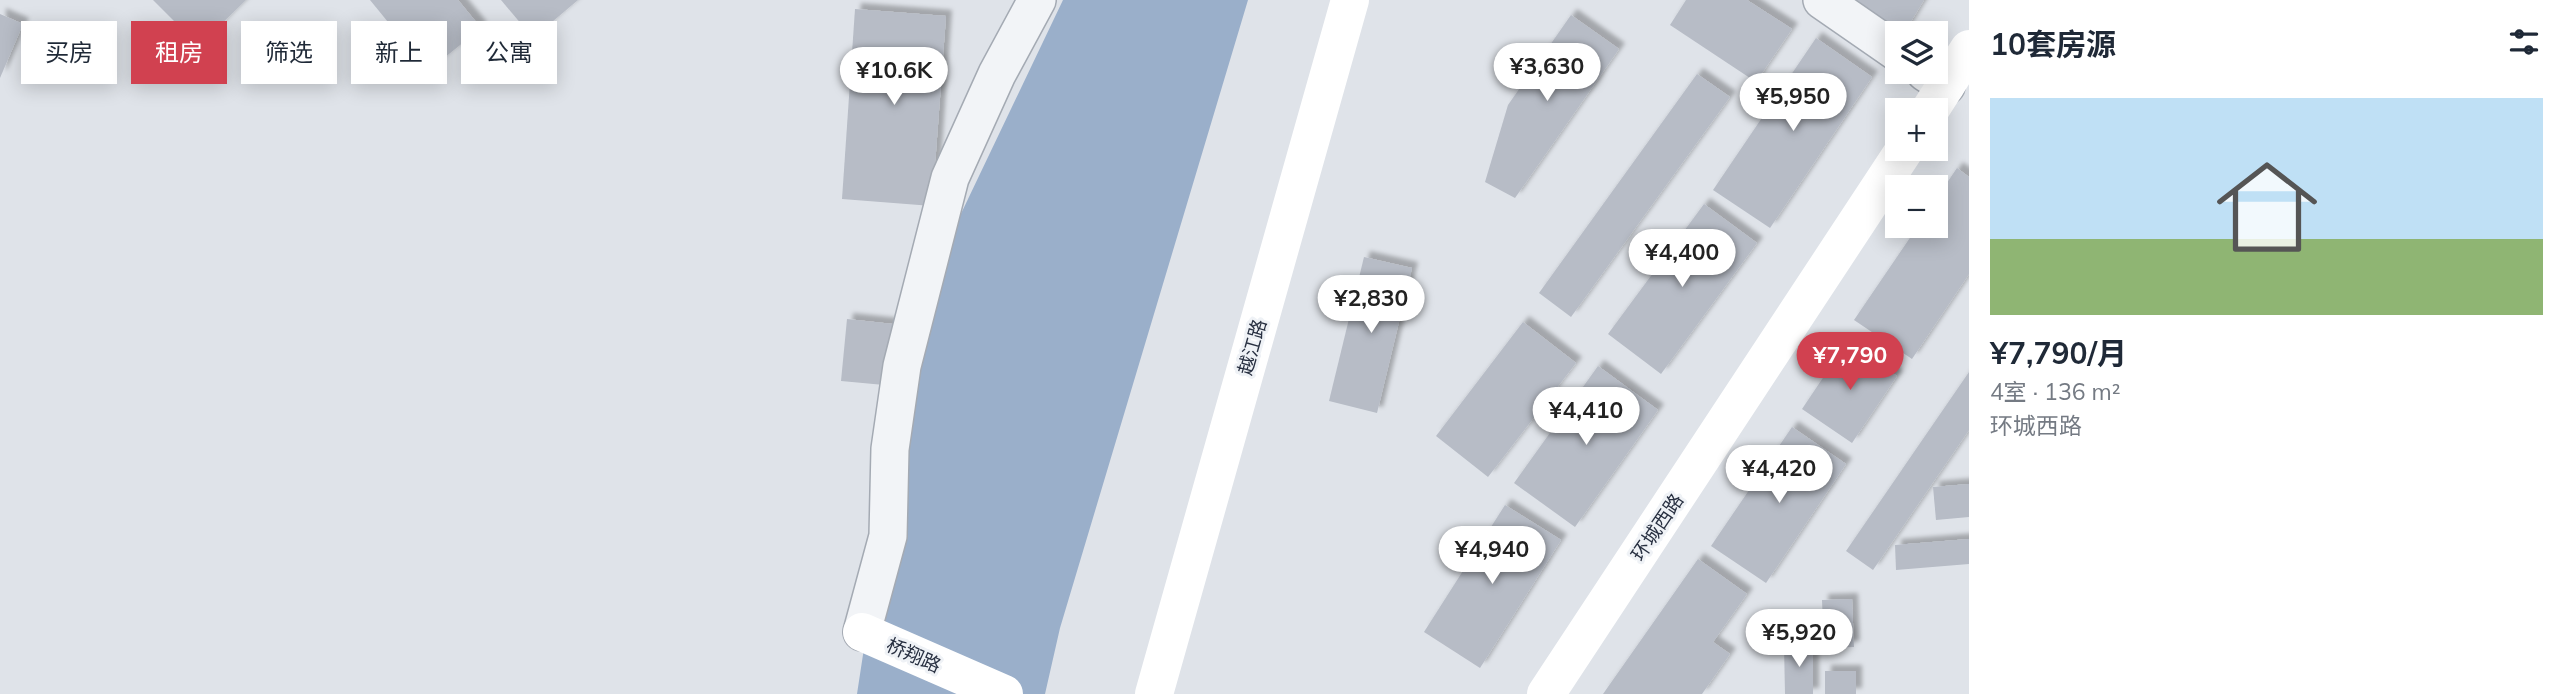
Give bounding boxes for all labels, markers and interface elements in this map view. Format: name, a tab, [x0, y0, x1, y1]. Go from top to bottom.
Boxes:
chip: 买房	[21, 21, 117, 84]
chip: 租房	[131, 21, 227, 84]
chip: 筛选	[241, 21, 337, 84]
chip: 新上	[351, 21, 447, 84]
chip: 公寓	[461, 21, 557, 84]
map controls	[1885, 21, 1948, 238]
button: layers	[1885, 21, 1948, 84]
icon: filters	[2505, 23, 2543, 61]
text: 10套房源	[1990, 25, 2116, 63]
pin: ¥3,630	[1490, 43, 1604, 103]
pin: ¥10.6K	[837, 48, 951, 107]
text: ¥3,630	[1510, 51, 1584, 80]
text: ¥10.6K	[856, 55, 932, 84]
pin: ¥5,950	[1736, 74, 1850, 133]
text: ¥5,950	[1756, 81, 1830, 110]
button: +	[1885, 98, 1948, 161]
icon: home	[2204, 144, 2330, 270]
button: −	[1885, 175, 1948, 238]
pin: ¥4,400	[1625, 230, 1739, 289]
text: ¥4,400	[1645, 237, 1719, 266]
pin: ¥2,830	[1314, 276, 1428, 335]
text: ¥2,830	[1334, 283, 1408, 312]
street label: 越江路	[1233, 316, 1271, 378]
pin: ¥7,790	[1793, 332, 1907, 392]
text: ¥7,790/月	[1990, 334, 2127, 372]
text: ¥7,790	[1813, 340, 1887, 369]
text: 4室 · 136 m²	[1990, 377, 2120, 406]
pin: ¥4,410	[1529, 388, 1643, 447]
text: ¥4,410	[1549, 395, 1623, 424]
text: 环城西路	[1990, 411, 2082, 440]
pin: ¥4,420	[1722, 446, 1836, 505]
text: ¥4,420	[1742, 453, 1816, 482]
street label: 环城西路	[1626, 489, 1688, 565]
pin: ¥4,940	[1435, 526, 1549, 586]
text: ¥4,940	[1455, 534, 1529, 563]
pin: ¥5,920	[1742, 610, 1856, 669]
text: ¥5,920	[1762, 617, 1836, 646]
street label: 桥翔路	[883, 632, 945, 678]

